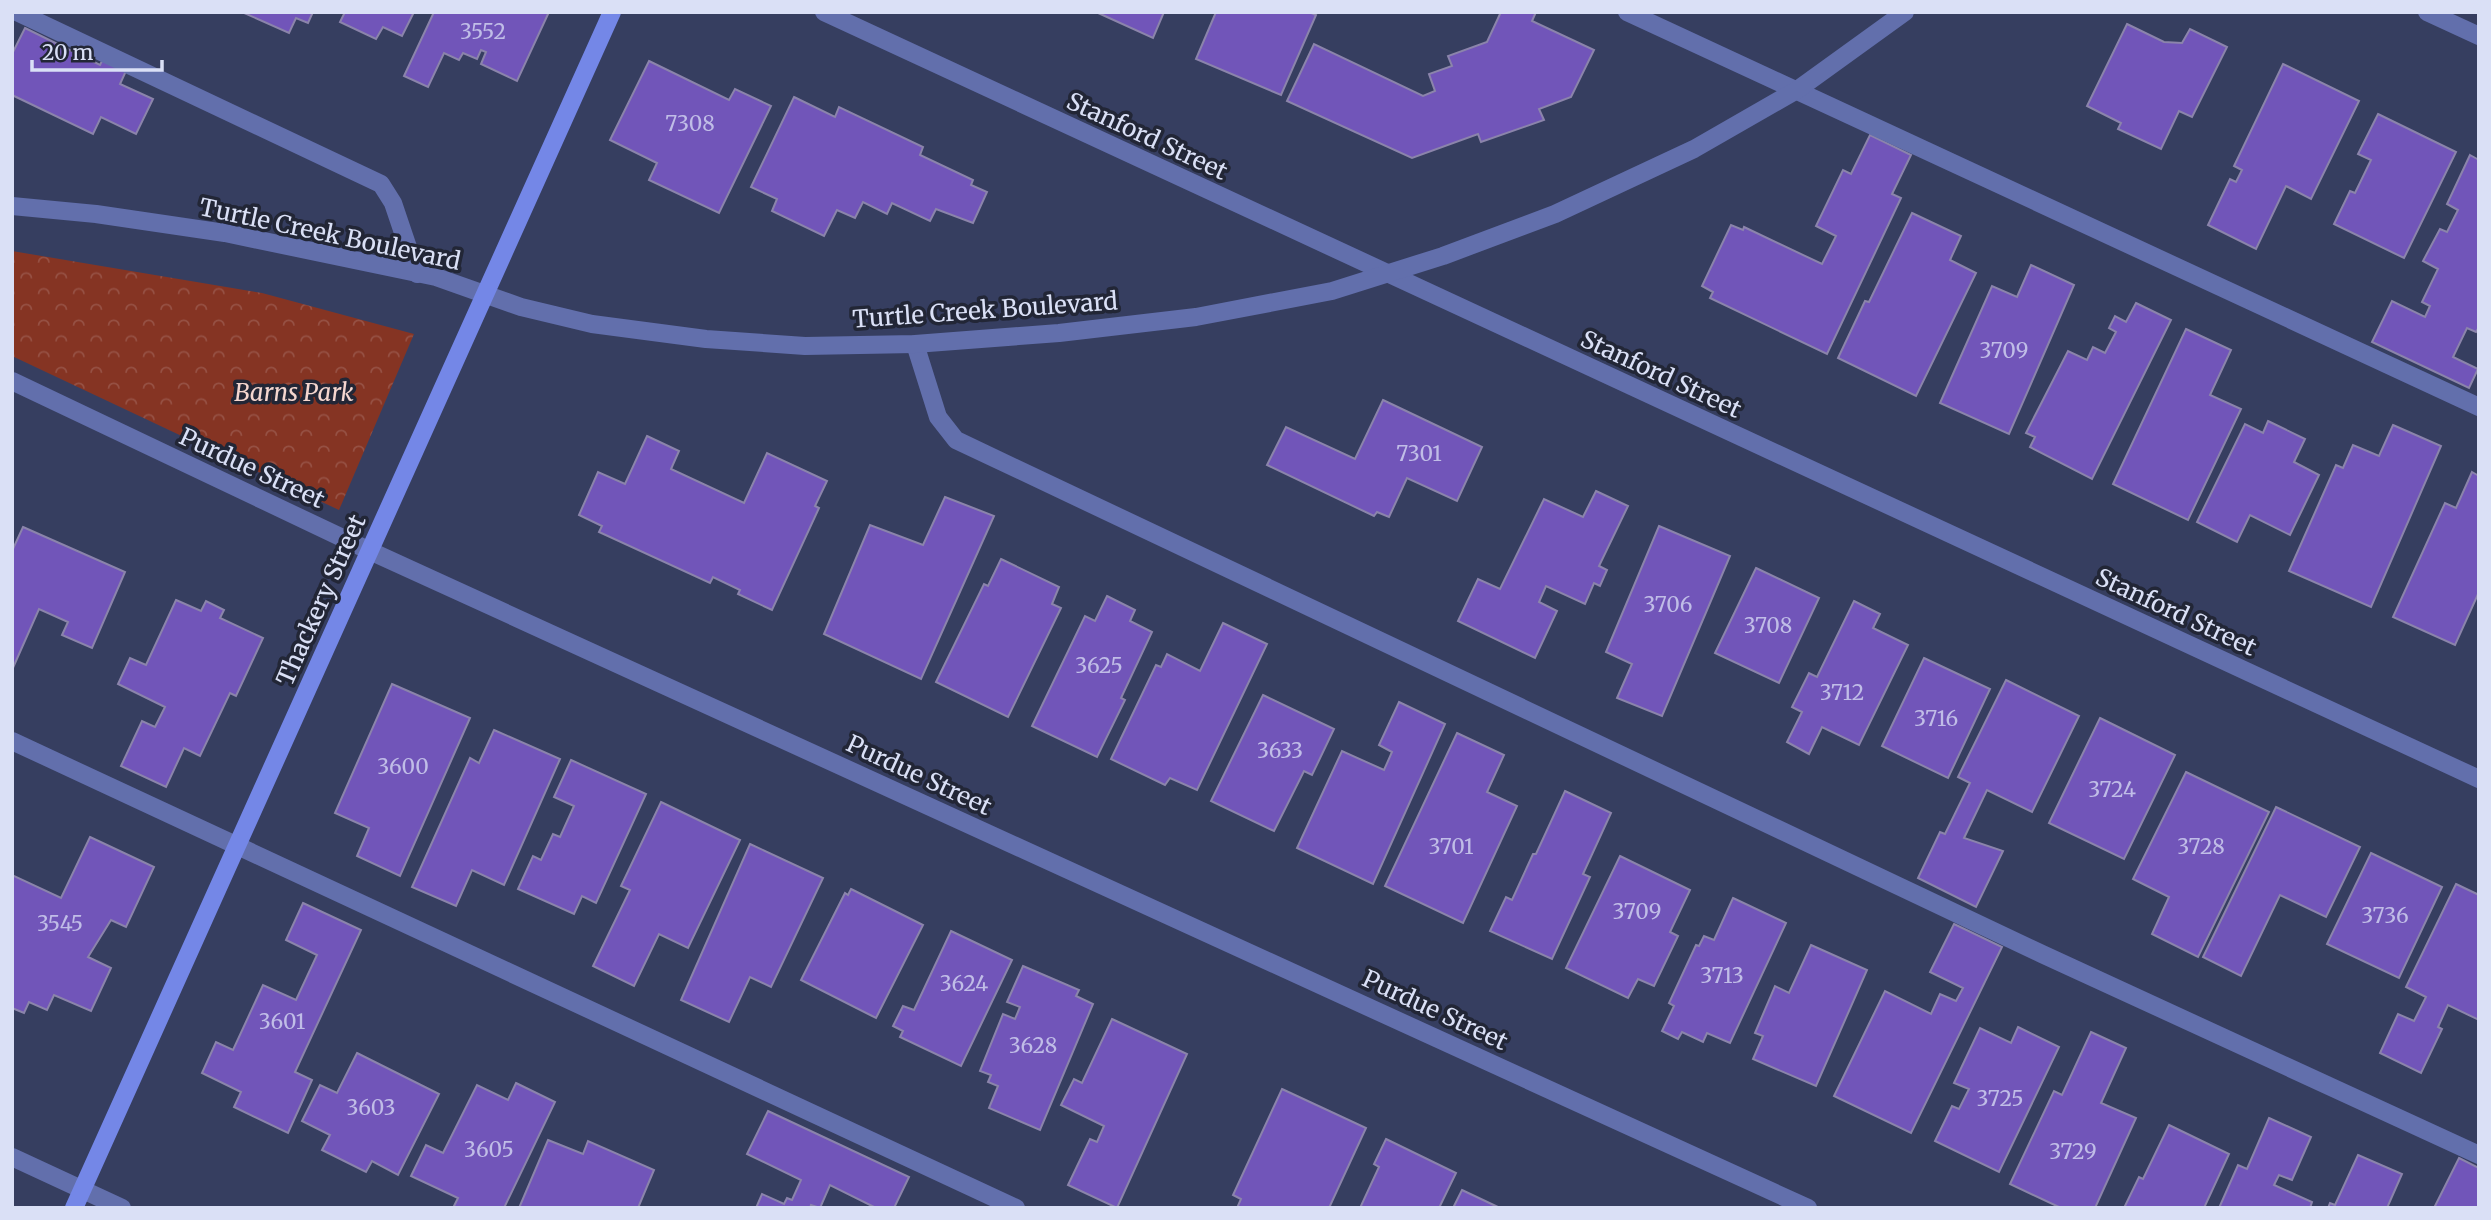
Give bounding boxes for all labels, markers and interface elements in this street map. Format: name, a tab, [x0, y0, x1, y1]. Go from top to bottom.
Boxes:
house number: 3552	[460, 18, 506, 45]
scale bar	[32, 28, 161, 72]
text: 20 m	[42, 39, 94, 66]
street label: Stanford Street	[1062, 85, 1233, 187]
house number: 7308	[665, 110, 715, 137]
street label: Turtle Creek Boulevard	[197, 191, 463, 277]
street label: Turtle Creek Boulevard	[851, 285, 1119, 335]
street label: Stanford Street	[1576, 323, 1747, 425]
house number: 3709	[1980, 337, 2028, 364]
park label: Barns Park	[234, 377, 354, 408]
street label: Purdue Street	[174, 421, 330, 515]
house number: 7301	[1396, 440, 1442, 467]
street label: Thackery Street	[269, 509, 373, 690]
street label: Stanford Street	[2091, 561, 2262, 663]
house number: 3706	[1644, 591, 1692, 618]
house number: 3708	[1744, 612, 1792, 639]
house number: 3625	[1075, 652, 1123, 679]
house number: 3712	[1820, 679, 1864, 706]
house number: 3716	[1914, 705, 1958, 732]
street label: Purdue Street	[841, 728, 997, 822]
house number: 3633	[1257, 737, 1303, 764]
house number: 3600	[377, 753, 429, 780]
house number: 3724	[2088, 776, 2136, 803]
house number: 3701	[1429, 833, 1473, 860]
house number: 3728	[2177, 833, 2225, 860]
house number: 3709	[1613, 898, 1661, 925]
house number: 3736	[2361, 902, 2409, 929]
house number: 3545	[37, 910, 83, 937]
house number: 3713	[1700, 962, 1744, 989]
street label: Purdue Street	[1357, 963, 1513, 1057]
house number: 3624	[940, 970, 988, 997]
house number: 3601	[259, 1008, 305, 1035]
house number: 3628	[1009, 1032, 1057, 1059]
house number: 3725	[1977, 1085, 2023, 1112]
house number: 3603	[346, 1094, 396, 1121]
house number: 3605	[464, 1136, 514, 1163]
house number: 3729	[2049, 1138, 2097, 1165]

